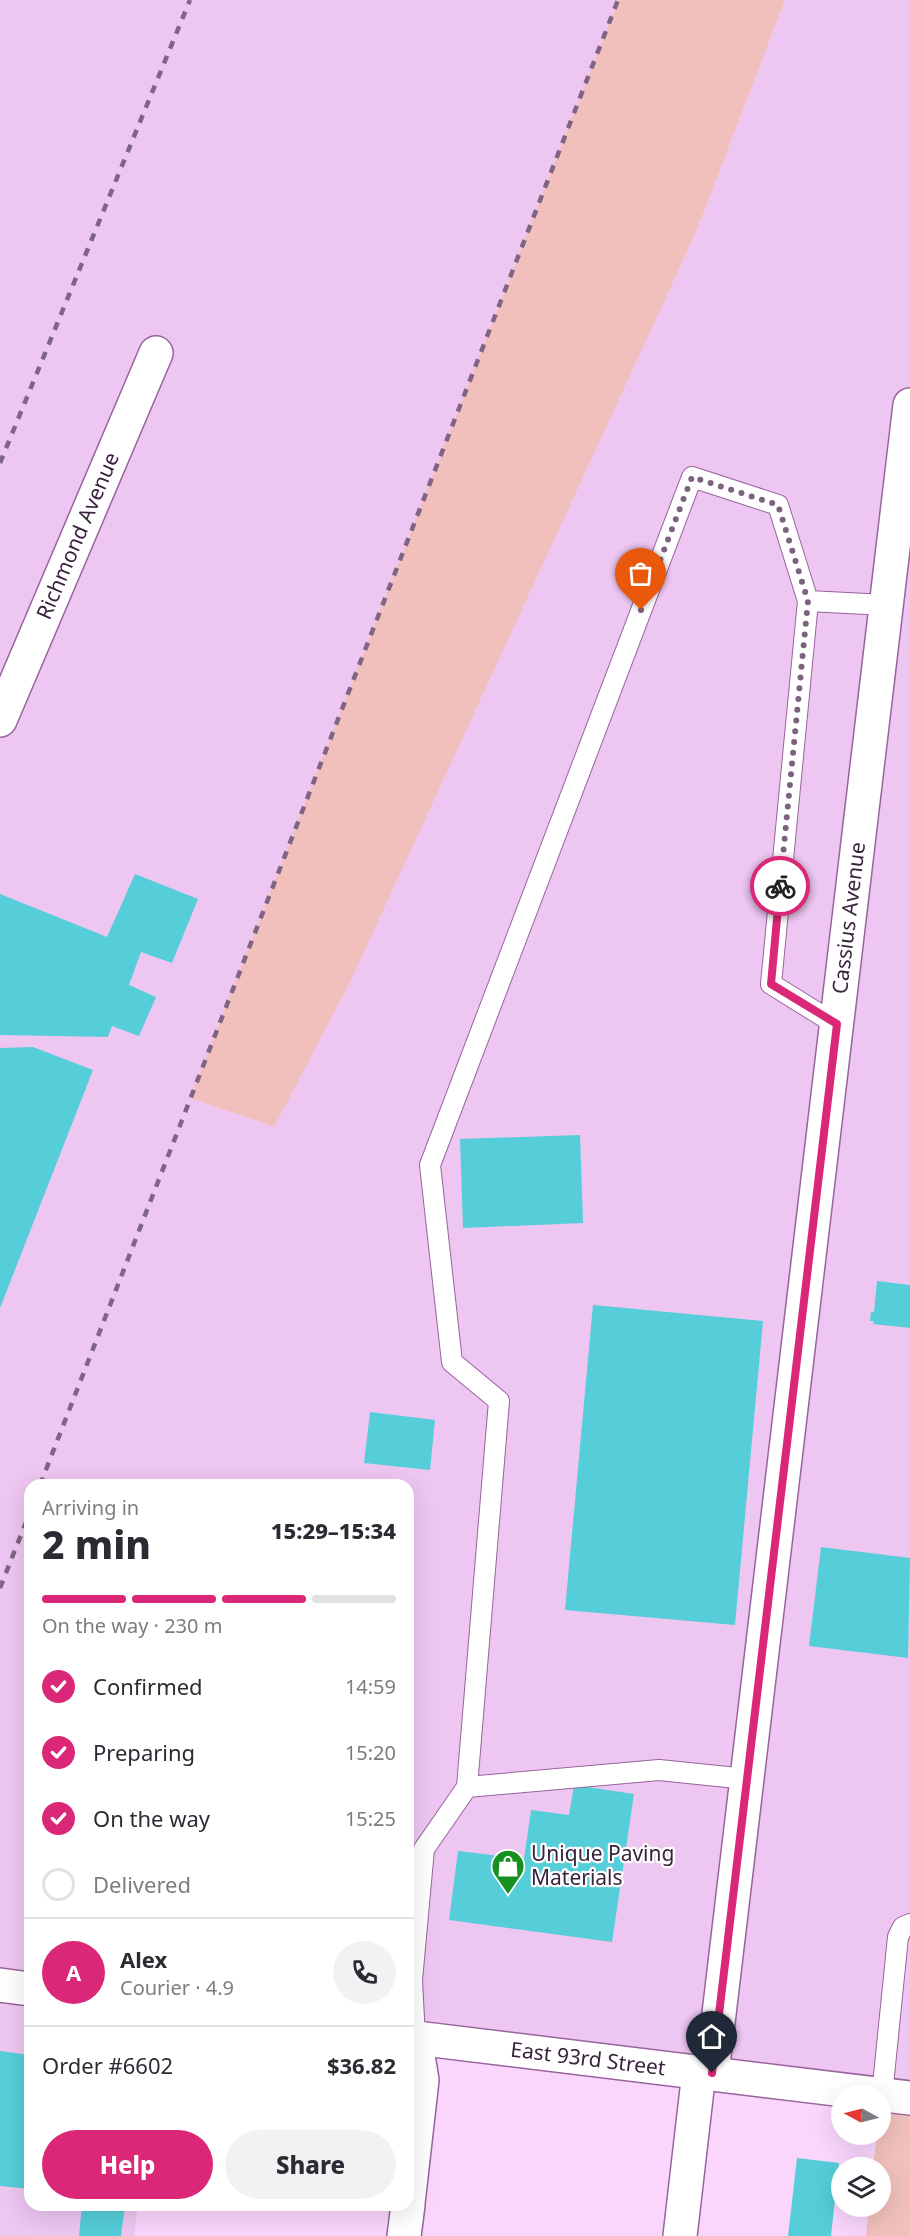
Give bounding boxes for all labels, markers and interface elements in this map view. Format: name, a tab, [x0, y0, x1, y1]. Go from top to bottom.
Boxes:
street label: Richmond Avenue	[29, 448, 125, 623]
pin	[615, 548, 666, 610]
icon: bag	[624, 557, 657, 590]
street label: Cassius Avenue	[825, 840, 871, 995]
courier	[750, 856, 810, 916]
icon: bike	[764, 870, 797, 903]
text: Arriving in	[42, 1494, 139, 1521]
text: 15:29–15:34	[271, 1515, 396, 1545]
text: 2 min	[42, 1517, 151, 1570]
text: On the way · 230 m	[42, 1612, 222, 1639]
icon: check	[42, 1670, 75, 1703]
text: Confirmed	[93, 1671, 203, 1701]
text: 14:59	[345, 1673, 396, 1700]
icon: check	[42, 1736, 75, 1769]
text: Preparing	[93, 1737, 195, 1767]
text: 15:20	[345, 1739, 396, 1766]
icon: check	[42, 1802, 75, 1835]
text: On the way	[93, 1803, 210, 1833]
text: 15:25	[345, 1805, 396, 1832]
place label: Unique Paving Materials	[531, 1839, 674, 1891]
shop icon: Unique Paving Materials	[490, 1848, 526, 1895]
text: Delivered	[93, 1869, 191, 1899]
button: phone	[333, 1941, 396, 2004]
text: Alex	[120, 1944, 167, 1974]
text: A	[66, 1957, 81, 1987]
text: Courier · 4.9	[120, 1974, 234, 2001]
pin	[686, 2011, 737, 2073]
icon: home	[695, 2020, 728, 2053]
street label: East 93rd Street	[509, 2035, 668, 2081]
text: Order #6602	[42, 2050, 173, 2080]
text: $36.82	[327, 2050, 396, 2080]
north arrow	[831, 2085, 891, 2145]
map controls	[831, 2085, 891, 2217]
button: Help	[42, 2130, 213, 2199]
button: Share	[225, 2130, 396, 2199]
button: layers	[831, 2157, 891, 2217]

